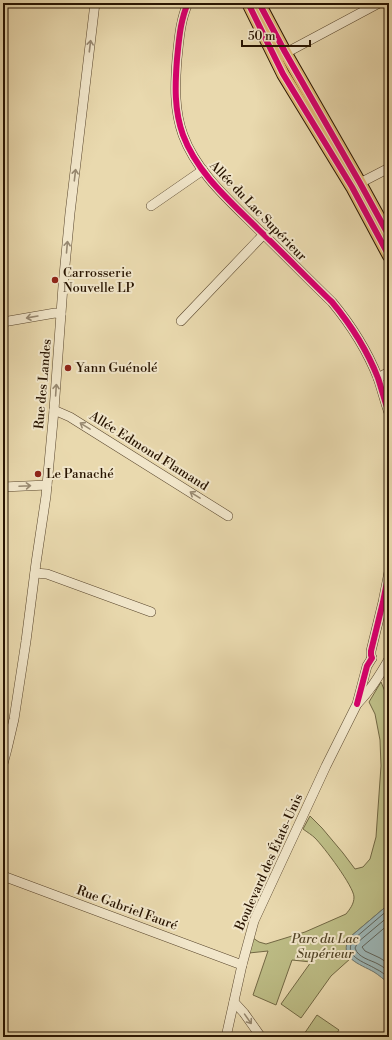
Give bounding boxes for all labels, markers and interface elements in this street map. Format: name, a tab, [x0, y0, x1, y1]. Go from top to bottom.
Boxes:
scale bar	[242, 22, 310, 48]
text: 50 m	[248, 29, 276, 44]
one-way arrow	[86, 39, 94, 52]
street label: Allée du Lac Supérieur	[205, 157, 310, 265]
one-way arrow	[71, 169, 78, 182]
one-way arrow	[63, 241, 71, 254]
place label: Carrosserie Nouvelle LP	[63, 265, 135, 296]
marker: Carrosserie Nouvelle LP	[50, 275, 60, 285]
one-way arrow	[26, 313, 39, 321]
street label: Rue des Landes	[31, 338, 55, 430]
place label: Yann Guénolé	[75, 360, 158, 376]
marker: Yann Guénolé	[63, 363, 73, 373]
one-way arrow	[52, 384, 59, 397]
street label: Allée Edmond Flamand	[86, 407, 212, 495]
one-way arrow	[80, 422, 91, 430]
place label: Le Panaché	[46, 466, 114, 482]
marker: Le Panaché	[33, 469, 43, 479]
one-way arrow	[18, 483, 31, 490]
one-way arrow	[190, 491, 201, 499]
street label: Boulevard des États-Unis	[230, 791, 307, 934]
street label: Rue Gabriel Fauré	[74, 882, 180, 934]
park label: Parc du Lac Supérieur	[291, 931, 359, 962]
one-way arrow	[244, 1013, 252, 1024]

